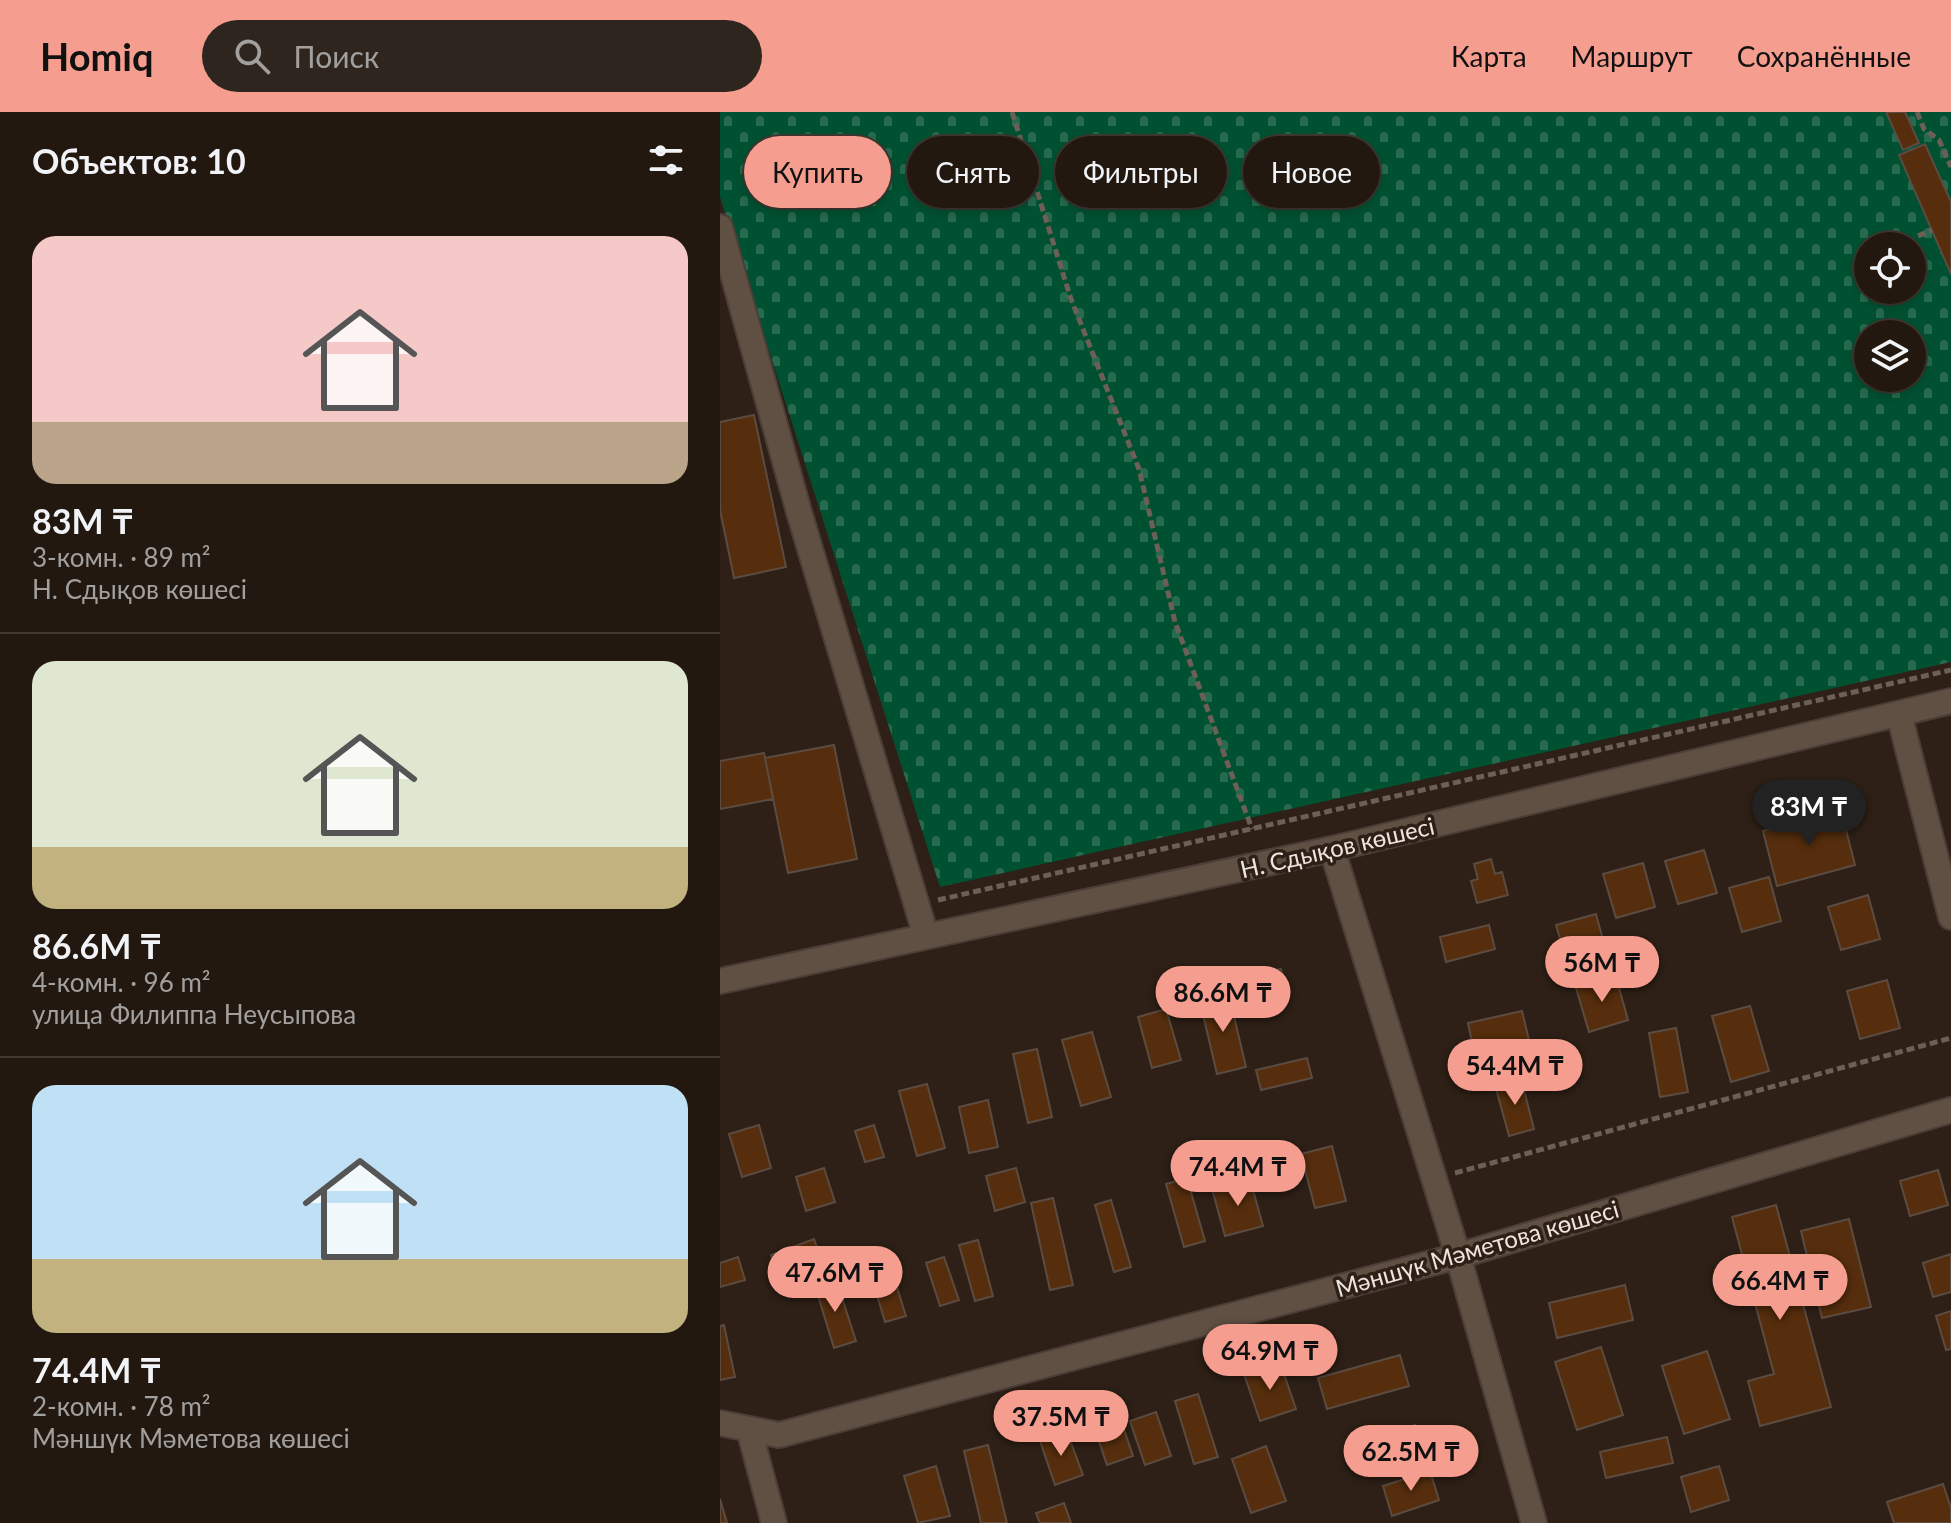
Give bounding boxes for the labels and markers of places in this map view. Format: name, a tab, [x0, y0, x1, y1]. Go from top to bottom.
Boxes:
pin: 83M ₸	[1753, 780, 1865, 848]
pin: 56M ₸	[1546, 936, 1658, 1004]
pin: 86.6M ₸	[1149, 966, 1297, 1034]
pin: 54.4M ₸	[1441, 1039, 1589, 1107]
pin: 74.4M ₸	[1164, 1140, 1312, 1208]
pin: 47.6M ₸	[761, 1246, 909, 1314]
pin: 66.4M ₸	[1706, 1254, 1854, 1322]
pin: 64.9M ₸	[1196, 1324, 1344, 1392]
pin: 37.5M ₸	[987, 1390, 1135, 1458]
pin: 62.5M ₸	[1337, 1425, 1485, 1493]

